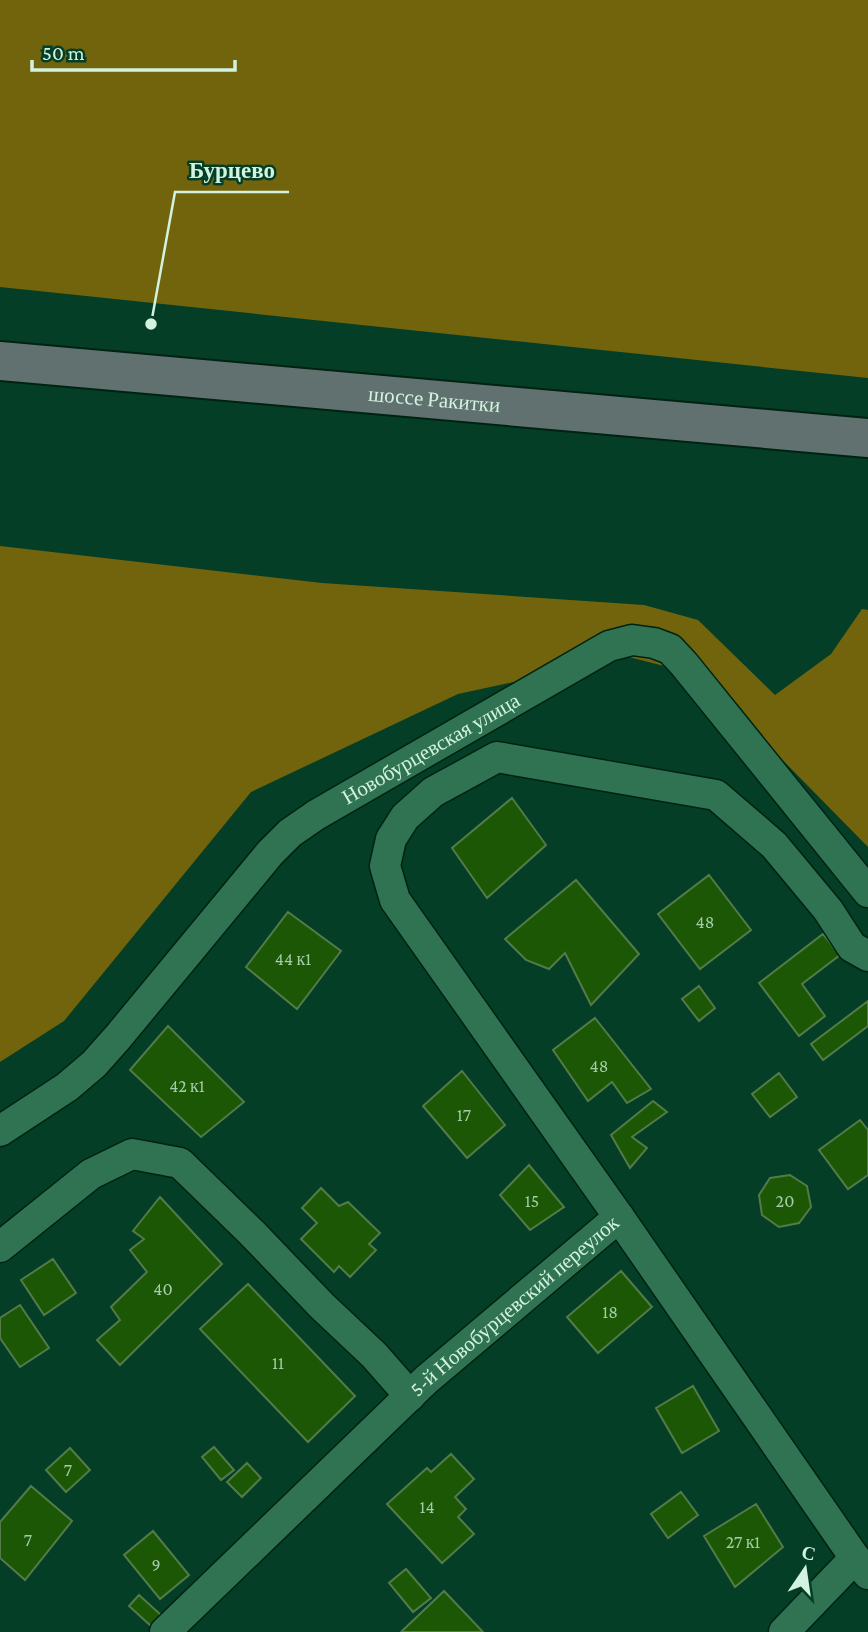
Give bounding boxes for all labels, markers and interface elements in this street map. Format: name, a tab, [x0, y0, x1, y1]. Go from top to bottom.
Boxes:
scale bar	[32, 28, 234, 72]
text: 50 m	[42, 41, 85, 65]
callout: Бурцево	[175, 148, 289, 192]
text: Бурцево	[189, 157, 275, 183]
street label: шоссе Ракитки	[367, 382, 501, 417]
street label: Новобурцевская улица	[338, 688, 525, 809]
house number: 48	[696, 912, 714, 932]
house number: 44 к1	[275, 949, 311, 969]
house number: 48	[590, 1056, 608, 1076]
house number: 42 к1	[169, 1076, 205, 1096]
house number: 17	[457, 1105, 471, 1125]
house number: 15	[525, 1191, 539, 1211]
house number: 20	[776, 1191, 794, 1211]
street label: 5-й Новобурцевский переулок	[405, 1210, 624, 1401]
house number: 40	[153, 1279, 173, 1299]
house number: 18	[602, 1302, 618, 1322]
house number: 11	[272, 1353, 284, 1373]
house number: 7	[64, 1460, 72, 1480]
house number: 14	[419, 1497, 435, 1517]
house number: 7	[24, 1530, 32, 1550]
house number: 27 к1	[726, 1532, 760, 1552]
north arrow	[770, 1534, 840, 1604]
text: С	[800, 1541, 818, 1565]
house number: 9	[151, 1555, 161, 1575]

